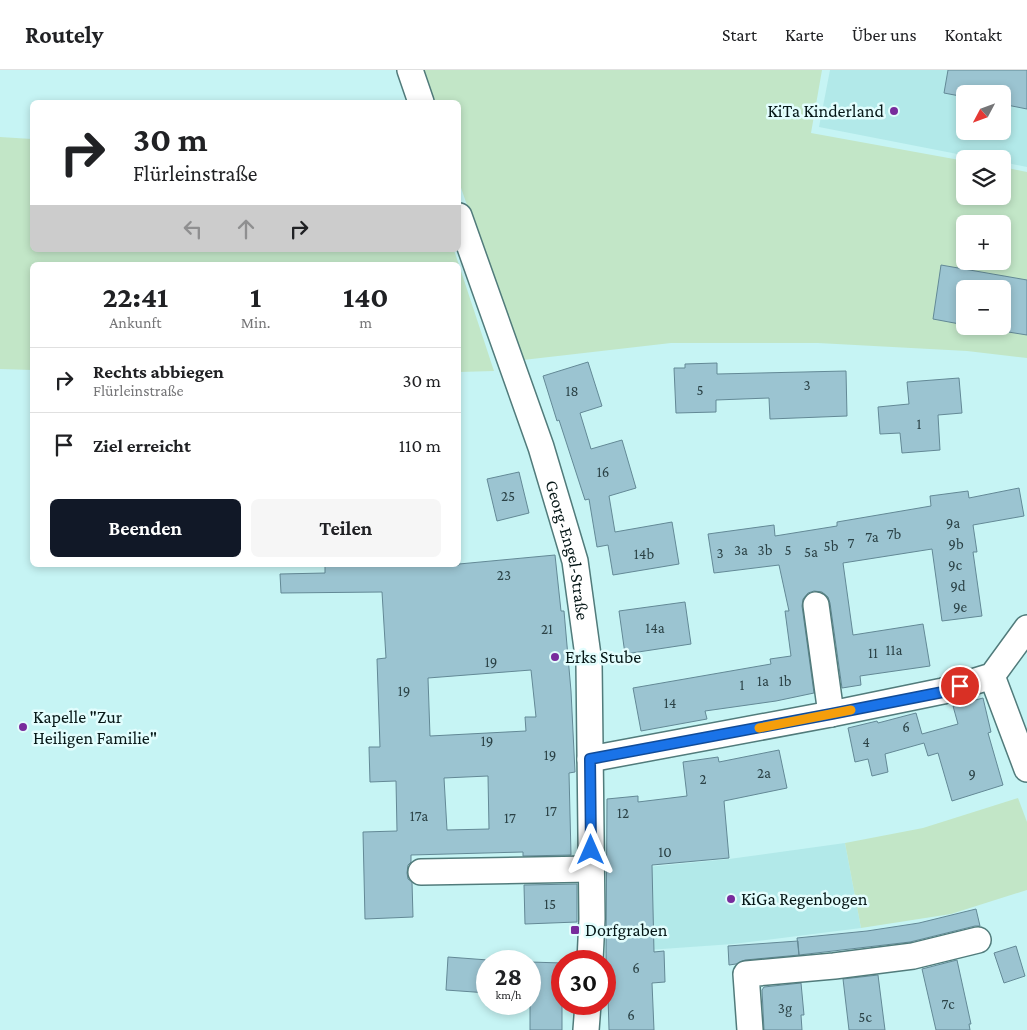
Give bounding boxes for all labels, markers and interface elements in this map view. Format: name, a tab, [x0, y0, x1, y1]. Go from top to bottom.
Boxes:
text: Routely	[25, 21, 104, 48]
text: Start	[722, 25, 757, 45]
text: Karte	[785, 25, 824, 45]
text: Über uns	[852, 25, 917, 45]
text: Kontakt	[945, 25, 1002, 45]
north arrow	[956, 85, 1011, 140]
map controls	[956, 85, 1011, 335]
place label: KiTa Kinderland	[767, 101, 885, 121]
marker: KiTa Kinderland	[888, 105, 900, 117]
icon: right	[50, 120, 115, 185]
text: 30 m	[133, 120, 208, 159]
button: layers	[956, 150, 1011, 205]
text: Flürleinstraße	[133, 161, 257, 186]
icon: left	[179, 215, 207, 243]
icon: ahead	[232, 215, 260, 243]
icon: right	[285, 215, 313, 243]
button: +	[956, 215, 1011, 270]
text: 22:41	[102, 280, 168, 313]
text: 1	[250, 280, 261, 313]
text: 140	[343, 280, 389, 313]
button: −	[956, 280, 1011, 335]
text: Ankunft	[109, 314, 162, 331]
text: Min.	[241, 314, 270, 331]
text: m	[359, 314, 372, 331]
text: Rechts abbiegen	[93, 361, 224, 382]
icon: right	[50, 366, 78, 394]
text: 30 m	[402, 370, 441, 391]
house number: 3	[803, 377, 811, 393]
text: Flürleinstraße	[93, 382, 183, 399]
house number: 5	[696, 382, 704, 398]
house number: 18	[565, 383, 579, 399]
house number: 1	[917, 416, 922, 432]
icon: arrive	[50, 431, 78, 459]
text: Ziel erreicht	[93, 435, 191, 456]
text: 110 m	[399, 435, 441, 456]
house number: 16	[597, 464, 609, 480]
street label: Georg-Engel-Straße	[541, 478, 593, 622]
house number: 25	[501, 488, 515, 504]
button: Beenden	[50, 499, 241, 557]
button: Teilen	[251, 499, 441, 557]
house number: 9a	[946, 515, 960, 531]
house number: 7b	[887, 526, 902, 542]
house number: 7a	[865, 529, 879, 545]
house number: 7	[848, 535, 855, 551]
house number: 9b	[948, 536, 964, 552]
house number: 5b	[824, 538, 839, 554]
house number: 3a	[734, 542, 748, 558]
house number: 3b	[758, 542, 773, 558]
house number: 5	[784, 542, 792, 558]
house number: 5a	[804, 544, 818, 560]
house number: 3	[716, 545, 724, 561]
house number: 14b	[634, 546, 654, 562]
house number: 9c	[948, 557, 963, 573]
house number: 23	[497, 567, 511, 583]
house number: 9d	[950, 578, 966, 594]
house number: 9e	[953, 599, 968, 615]
house number: 14a	[645, 620, 665, 636]
house number: 21	[541, 621, 553, 637]
house number: 11a	[886, 642, 903, 658]
house number: 11	[868, 645, 878, 661]
place label: Erks Stube	[565, 647, 641, 667]
marker: Erks Stube	[549, 651, 561, 663]
house number: 19	[485, 654, 497, 670]
pin	[939, 665, 981, 707]
icon: arrive	[946, 672, 974, 700]
house number: 1a	[757, 673, 769, 689]
house number: 1b	[779, 673, 792, 689]
house number: 1	[740, 677, 745, 693]
house number: 19	[398, 683, 410, 699]
house number: 14	[664, 695, 676, 711]
place label: Kapelle "Zur Heiligen Familie"	[33, 707, 157, 748]
house number: 6	[902, 719, 910, 735]
marker: Kapelle "Zur Heiligen Familie"	[17, 721, 29, 733]
house number: 19	[481, 733, 493, 749]
house number: 4	[862, 734, 870, 750]
house number: 19	[544, 747, 556, 763]
house number: 2a	[757, 765, 771, 781]
house number: 9	[968, 766, 976, 782]
house number: 2	[699, 771, 707, 787]
house number: 17	[545, 803, 557, 819]
house number: 12	[617, 805, 629, 821]
house number: 17a	[410, 808, 428, 824]
house number: 17	[504, 810, 516, 826]
position arrow	[564, 823, 616, 875]
house number: 10	[658, 844, 672, 860]
place label: KiGa Regenbogen	[741, 889, 868, 909]
marker: KiGa Regenbogen	[725, 893, 737, 905]
house number: 15	[544, 896, 556, 912]
place label: Dorfgraben	[585, 920, 668, 940]
marker: Dorfgraben	[569, 924, 581, 936]
speed limit sign: 30	[551, 950, 616, 1015]
house number: 6	[632, 960, 640, 976]
text: 28	[495, 963, 522, 990]
text: km/h	[496, 988, 521, 1002]
house number: 7c	[942, 996, 955, 1012]
house number: 3g	[778, 1000, 792, 1017]
house number: 6	[627, 1007, 635, 1023]
house number: 5c	[858, 1009, 872, 1025]

